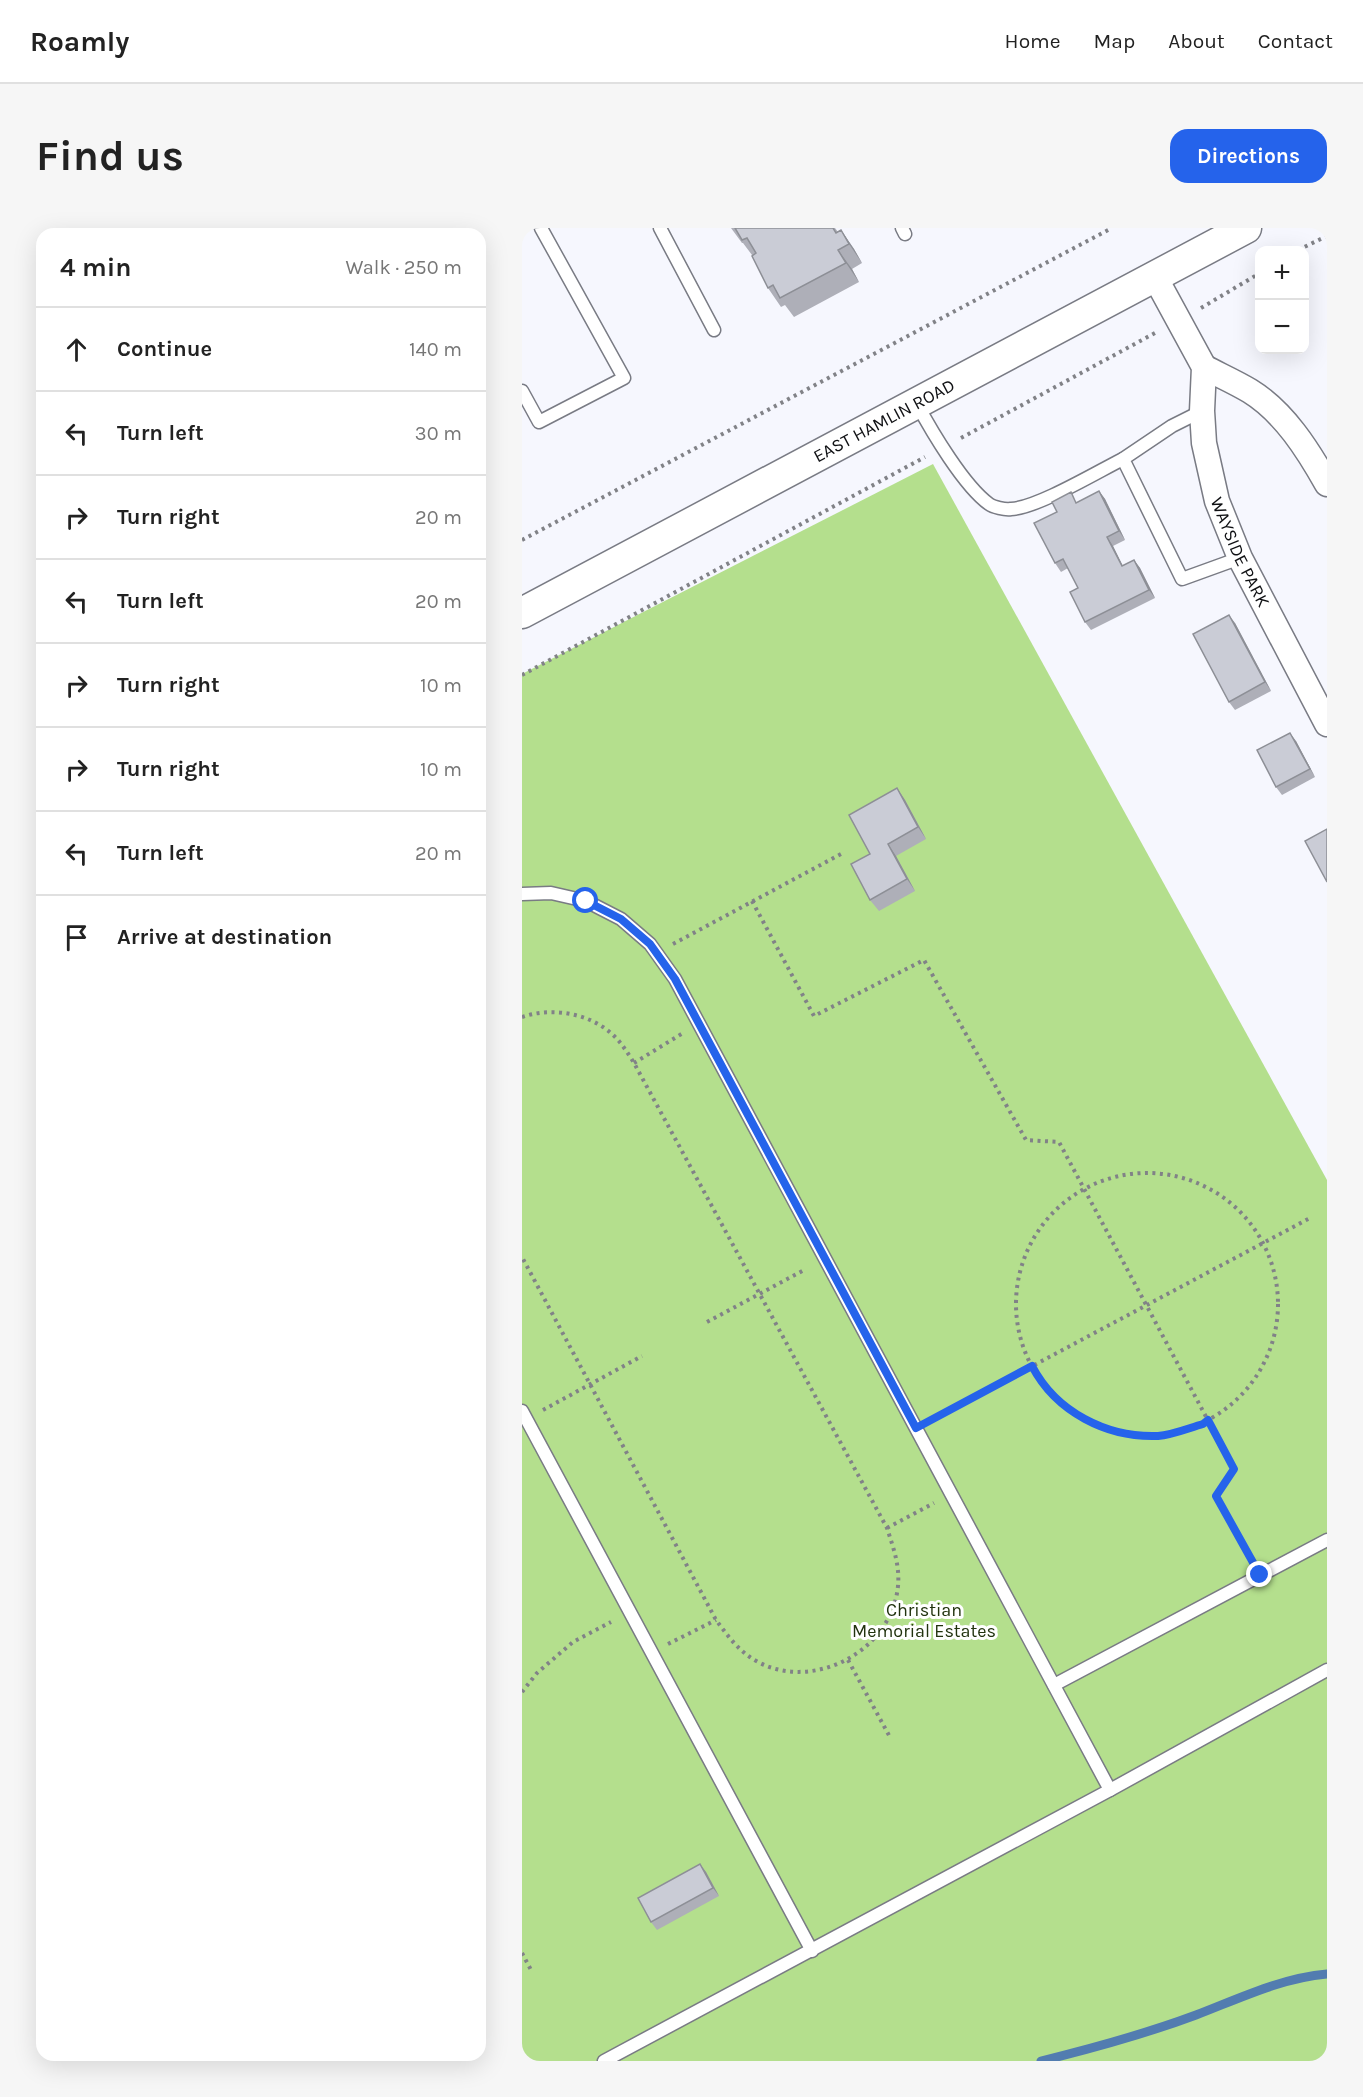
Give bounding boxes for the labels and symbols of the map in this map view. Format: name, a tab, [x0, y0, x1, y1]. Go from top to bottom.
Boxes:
street label: EAST HAMLIN ROAD	[809, 374, 959, 467]
street label: WAYSIDE PARK	[1206, 494, 1275, 611]
route start	[572, 887, 598, 913]
route end	[1246, 1561, 1272, 1587]
park label: Christian Memorial Estates	[852, 1599, 996, 1642]

